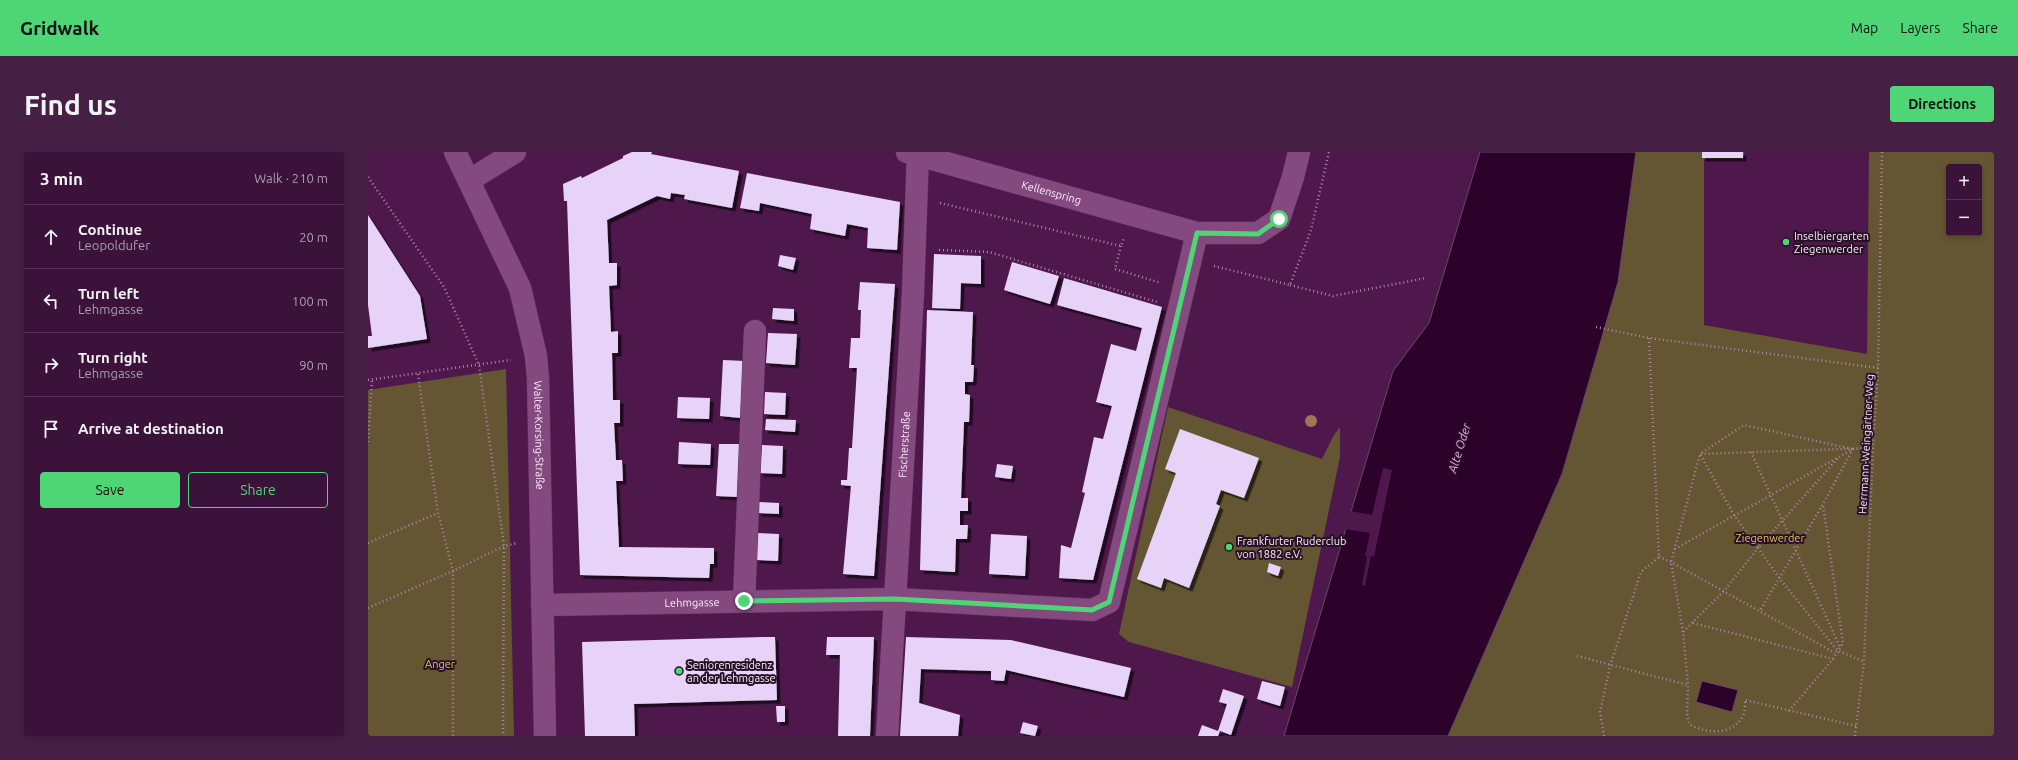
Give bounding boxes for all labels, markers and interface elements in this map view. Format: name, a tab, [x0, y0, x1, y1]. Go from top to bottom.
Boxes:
text: Gridwalk	[20, 17, 99, 39]
text: Map	[1851, 20, 1878, 36]
text: Layers	[1900, 20, 1940, 36]
text: Share	[1962, 20, 1998, 36]
button: Directions	[1890, 86, 1994, 122]
text: Find us	[24, 89, 117, 120]
map controls	[1946, 164, 1982, 236]
button: +	[1946, 164, 1982, 200]
text: 3 min	[40, 169, 83, 188]
text: Walk · 210 m	[254, 171, 328, 185]
street label: Kellenspring	[1020, 178, 1083, 206]
button: −	[1946, 200, 1982, 236]
route start	[1270, 210, 1288, 228]
text: Continue	[78, 221, 142, 238]
icon: ahead	[40, 226, 62, 248]
text: 20 m	[299, 230, 328, 244]
place label: Inselbiergarten Ziegenwerder	[1794, 230, 1869, 255]
marker: Inselbiergarten Ziegenwerder	[1781, 237, 1791, 247]
text: Leopoldufer	[78, 238, 150, 252]
text: Turn left	[78, 285, 139, 302]
icon: left	[40, 290, 62, 312]
text: 100 m	[292, 294, 328, 308]
text: Lehmgasse	[78, 302, 143, 316]
text: Turn right	[78, 349, 148, 366]
icon: right	[40, 354, 62, 376]
text: 90 m	[299, 358, 328, 372]
text: Lehmgasse	[78, 366, 143, 380]
street label: Herrmann-Weingärtner-Weg	[1856, 374, 1876, 514]
street label: Walter-Korsing-Straße	[532, 381, 546, 490]
street label: Fischerstraße	[896, 411, 912, 478]
icon: arrive	[40, 418, 62, 440]
text: Arrive at destination	[78, 420, 224, 437]
water label: Alte Oder	[1445, 421, 1473, 475]
button: Save	[40, 472, 180, 508]
button: Share	[188, 472, 328, 508]
park label: Ziegenwerder	[1735, 532, 1805, 544]
place label: Frankfurter Ruderclub von 1882 e.V.	[1237, 535, 1346, 560]
marker: Frankfurter Ruderclub von 1882 e.V.	[1224, 542, 1234, 552]
route end	[735, 592, 753, 610]
street label: Lehmgasse	[664, 596, 720, 609]
park label: Anger	[425, 658, 456, 670]
place label: Seniorenresidenz an der Lehmgasse	[687, 659, 776, 684]
marker: Seniorenresidenz an der Lehmgasse	[674, 666, 684, 676]

